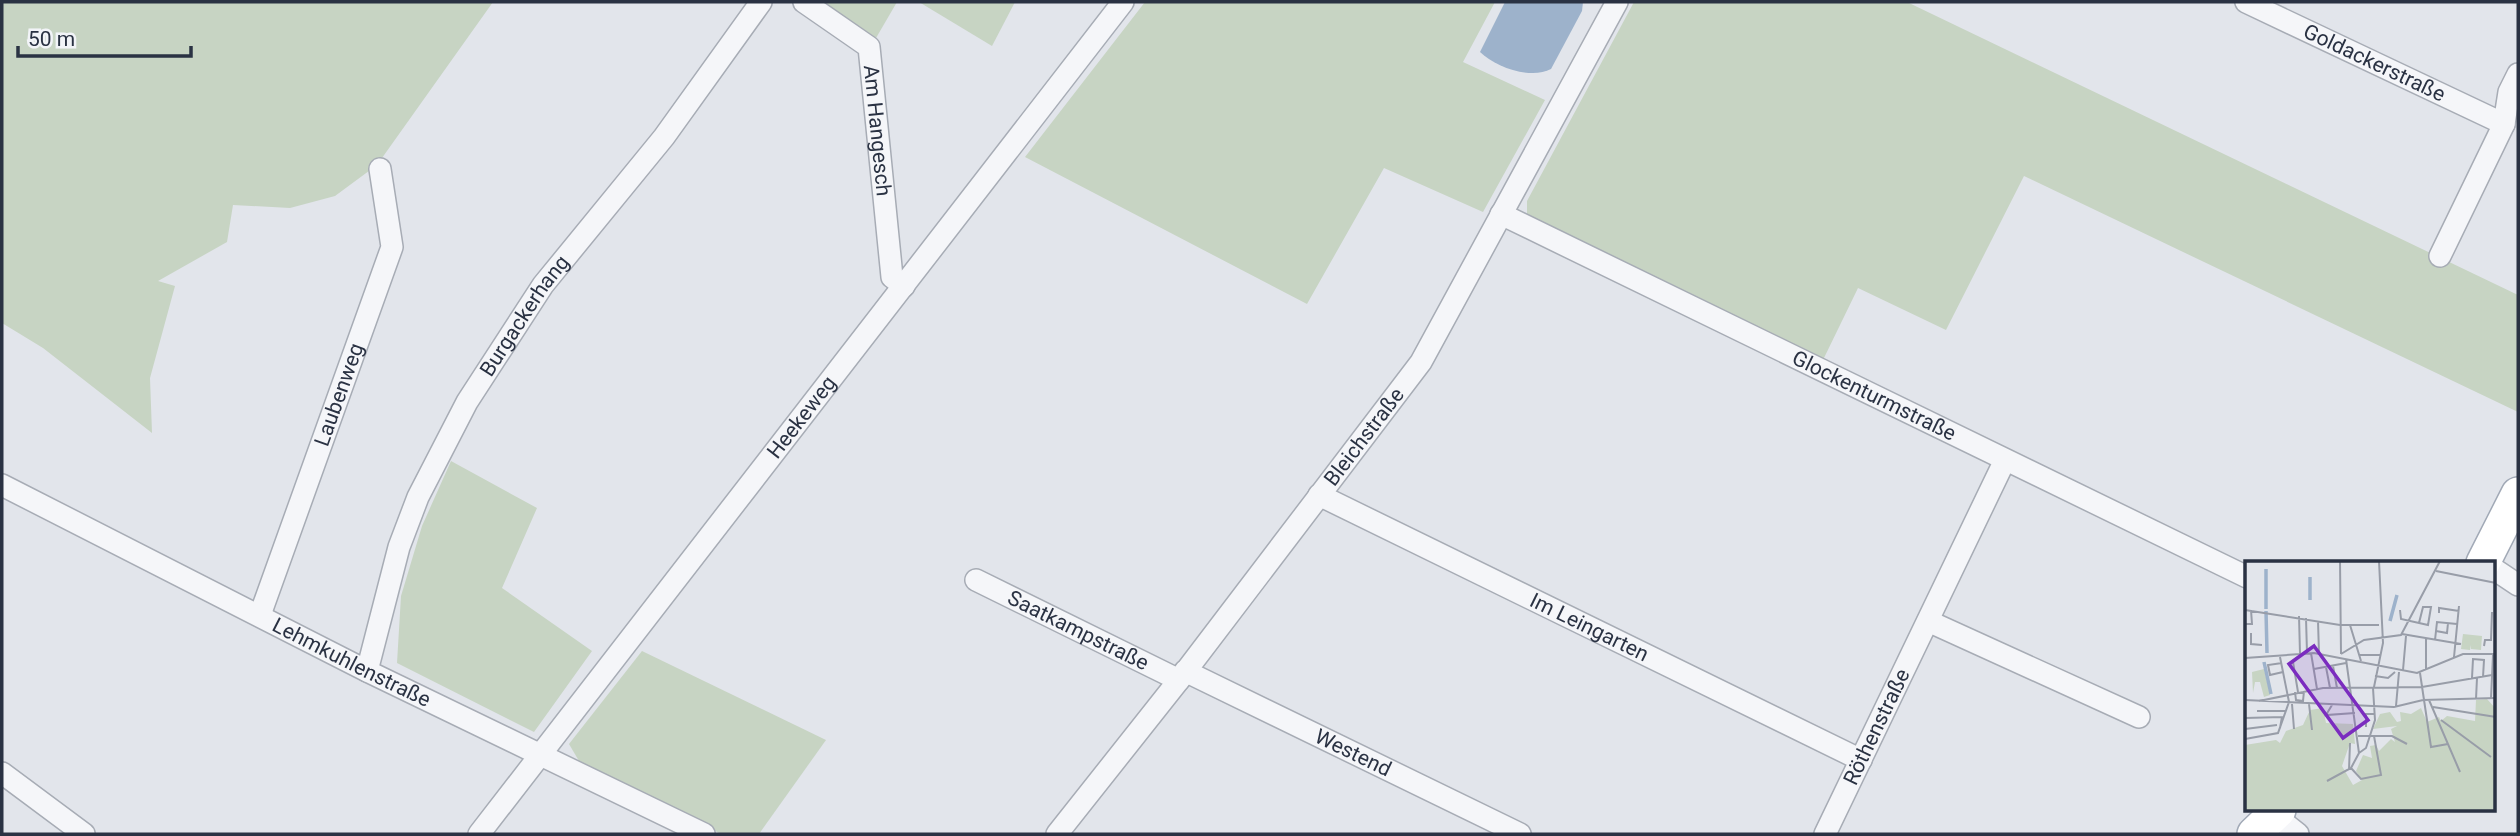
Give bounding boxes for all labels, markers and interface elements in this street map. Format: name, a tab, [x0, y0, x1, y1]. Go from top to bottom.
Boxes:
scale bar	[18, 14, 191, 58]
street label: Goldackerstraße	[2300, 19, 2449, 106]
text: 50 m	[28, 27, 75, 51]
street label: Am Hangesch	[859, 64, 896, 197]
street label: Burgackerhang	[475, 251, 574, 381]
street label: Laubenweg	[310, 340, 368, 449]
street label: Glockenturmstraße	[1788, 346, 1960, 446]
street label: Heekeweg	[762, 371, 841, 463]
street label: Bleichstraße	[1319, 383, 1409, 491]
inset map	[2245, 561, 2496, 812]
street label: Saatkampstraße	[1004, 586, 1153, 675]
street label: Im Leingarten	[1526, 588, 1653, 666]
street label: Lehmkuhlenstraße	[268, 613, 434, 712]
street label: Röthenstraße	[1839, 665, 1915, 789]
street label: Westend	[1311, 724, 1395, 781]

